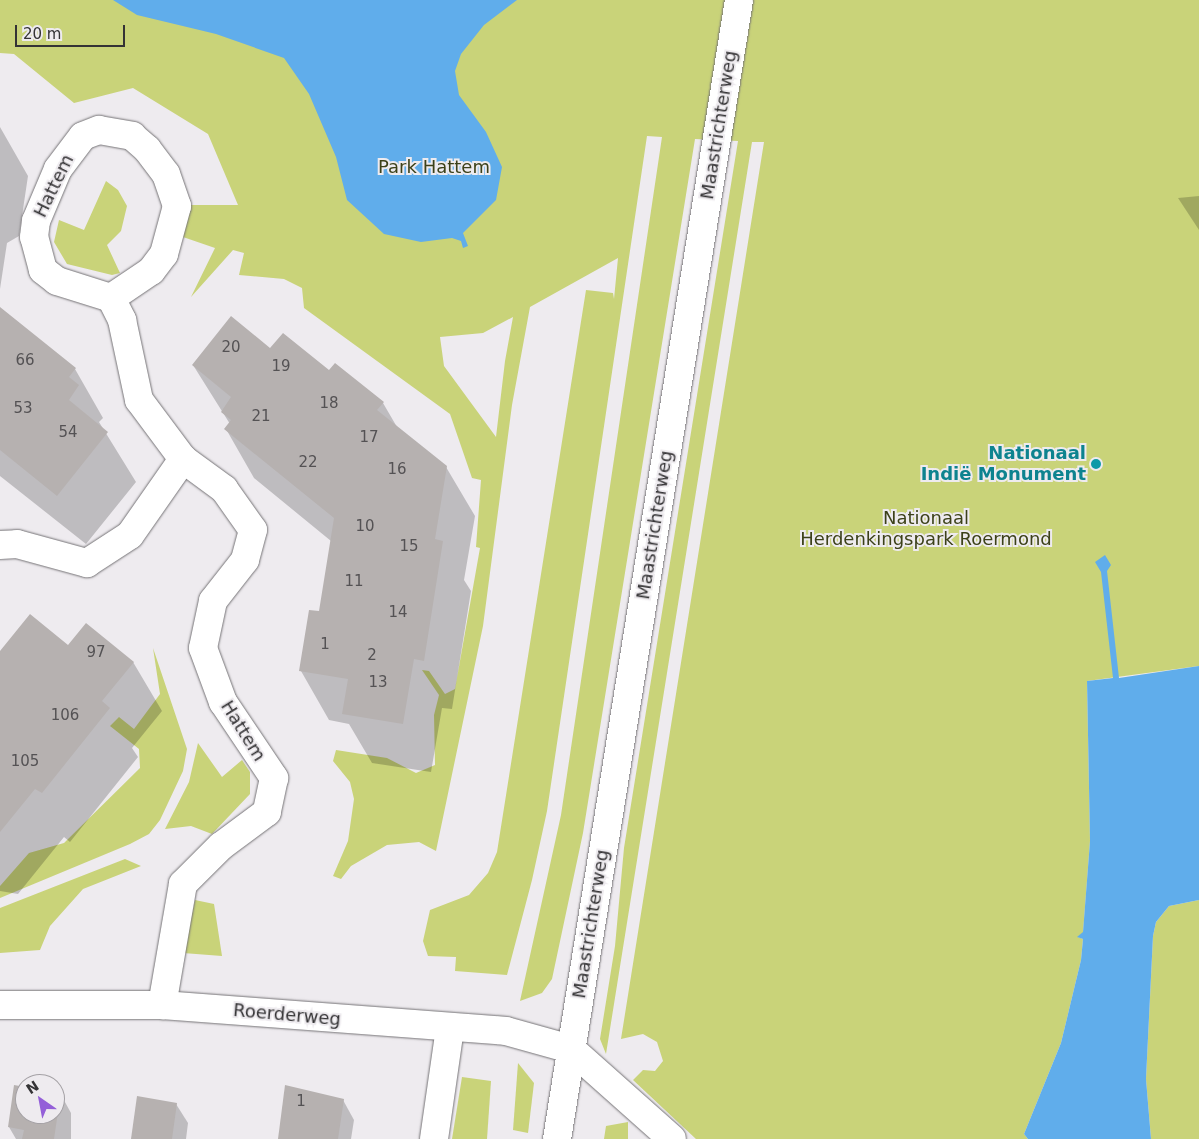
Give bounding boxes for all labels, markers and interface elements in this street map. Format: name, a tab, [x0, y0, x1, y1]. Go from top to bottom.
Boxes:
scale bar	[18, 15, 128, 47]
text: 20 m	[23, 25, 61, 43]
street label: Maastrichterweg	[697, 49, 741, 201]
street label: Hattem	[30, 151, 78, 221]
park label: Park Hattem	[378, 156, 490, 178]
house number: 20	[221, 339, 241, 357]
house number: 66	[15, 352, 35, 370]
house number: 19	[271, 358, 291, 376]
house number: 18	[319, 395, 339, 413]
house number: 53	[13, 400, 33, 418]
house number: 21	[251, 408, 271, 426]
house number: 54	[58, 424, 78, 442]
house number: 17	[359, 429, 379, 447]
place label: Nationaal Indië Monument	[921, 443, 1086, 486]
street label: Maastrichterweg	[633, 449, 677, 601]
house number: 22	[298, 454, 318, 472]
marker: Nationaal Indië Monument	[1090, 458, 1102, 470]
house number: 16	[387, 461, 407, 479]
park label: Nationaal Herdenkingspark Roermond	[800, 508, 1052, 550]
house number: 10	[355, 518, 375, 536]
house number: 15	[399, 538, 419, 556]
house number: 11	[344, 573, 364, 591]
house number: 14	[388, 604, 408, 622]
house number: 1	[320, 636, 330, 654]
house number: 97	[86, 644, 106, 662]
house number: 2	[367, 647, 377, 665]
house number: 13	[368, 674, 388, 692]
street label: Hattem	[216, 697, 270, 765]
house number: 106	[51, 707, 79, 725]
house number: 105	[11, 753, 39, 771]
street label: Maastrichterweg	[569, 848, 613, 1000]
street label: Roerderweg	[232, 1000, 342, 1030]
north arrow	[15, 1074, 65, 1124]
text: N	[23, 1077, 42, 1097]
house number: 1	[296, 1093, 306, 1111]

